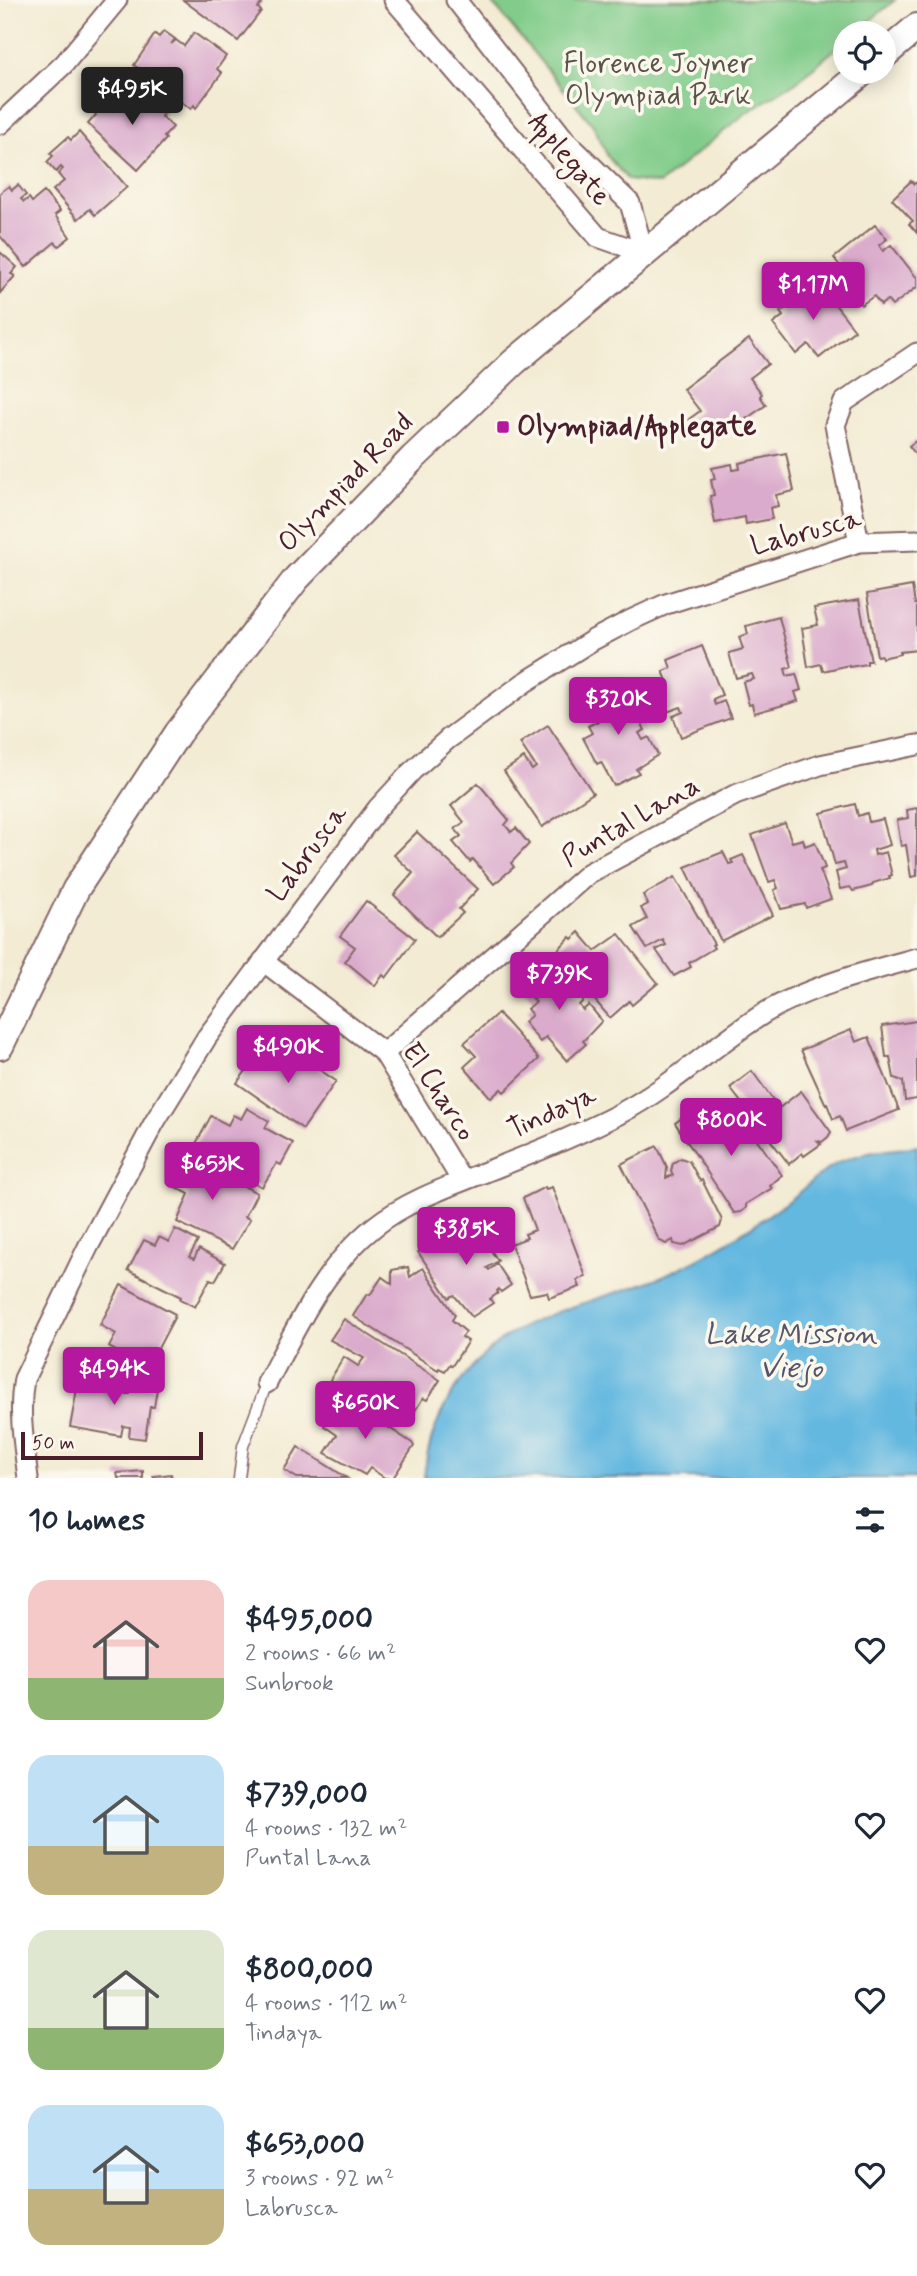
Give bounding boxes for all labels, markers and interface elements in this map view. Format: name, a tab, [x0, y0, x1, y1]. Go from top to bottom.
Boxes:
map controls	[833, 21, 896, 84]
button: locate	[833, 21, 896, 84]
park label: Florence Joyner Olympiad Park	[563, 46, 753, 115]
pin: $495K	[83, 68, 181, 127]
text: $495K	[97, 75, 167, 105]
street label: Applegate	[517, 105, 619, 216]
pin: $1.17M	[756, 262, 870, 322]
text: $1.17M	[778, 270, 848, 300]
street label: Olympiad Road	[270, 405, 422, 561]
place label: Olympiad/Applegate	[517, 409, 756, 449]
marker: Olympiad/Applegate	[495, 419, 511, 435]
street label: Labrusca	[747, 500, 866, 565]
pin: $320K	[569, 678, 667, 737]
text: $320K	[585, 685, 651, 715]
street label: Puntal Lana	[555, 768, 707, 876]
street label: Labrusca	[259, 798, 357, 910]
pin: $739K	[510, 953, 608, 1012]
text: $739K	[526, 960, 592, 990]
pin: $490K	[239, 1026, 337, 1085]
text: $490K	[253, 1033, 323, 1063]
street label: El Charco	[392, 1036, 484, 1148]
street label: Tindaya	[502, 1077, 602, 1149]
pin: $800K	[682, 1098, 780, 1158]
text: $800K	[696, 1106, 766, 1136]
pin: $653K	[163, 1142, 261, 1202]
text: $653K	[180, 1150, 244, 1180]
pin: $385K	[417, 1208, 515, 1267]
text: $385K	[433, 1215, 499, 1245]
water label: Lake Mission Viejo	[705, 1315, 878, 1388]
pin: $494K	[65, 1348, 163, 1407]
text: $494K	[79, 1355, 149, 1385]
pin: $650K	[316, 1382, 414, 1441]
text: $650K	[331, 1389, 399, 1419]
scale bar	[21, 1429, 203, 1461]
text: 50 m	[32, 1431, 75, 1456]
text: 10 homes	[28, 1501, 145, 1540]
icon: filters	[851, 1501, 889, 1539]
text: $495,000	[245, 1600, 373, 1639]
icon: home	[84, 1608, 168, 1692]
icon: heart	[851, 1631, 889, 1669]
text: 2 rooms · 66 m²	[245, 1639, 396, 1669]
text: Sunbrook	[245, 1669, 334, 1699]
text: $739,000	[245, 1775, 368, 1814]
icon: home	[84, 1783, 168, 1867]
icon: heart	[851, 1806, 889, 1844]
text: 4 rooms · 132 m²	[245, 1814, 407, 1844]
text: Puntal Lana	[245, 1844, 371, 1874]
text: $800,000	[245, 1950, 373, 1989]
icon: home	[84, 1958, 168, 2042]
icon: heart	[851, 1981, 889, 2019]
text: 4 rooms · 112 m²	[245, 1989, 408, 2019]
text: Tindaya	[245, 2019, 322, 2049]
text: $653,000	[245, 2125, 365, 2164]
icon: home	[84, 2133, 168, 2217]
icon: heart	[851, 2156, 889, 2194]
text: 3 rooms · 92 m²	[245, 2164, 394, 2194]
text: Labrusca	[245, 2194, 338, 2224]

